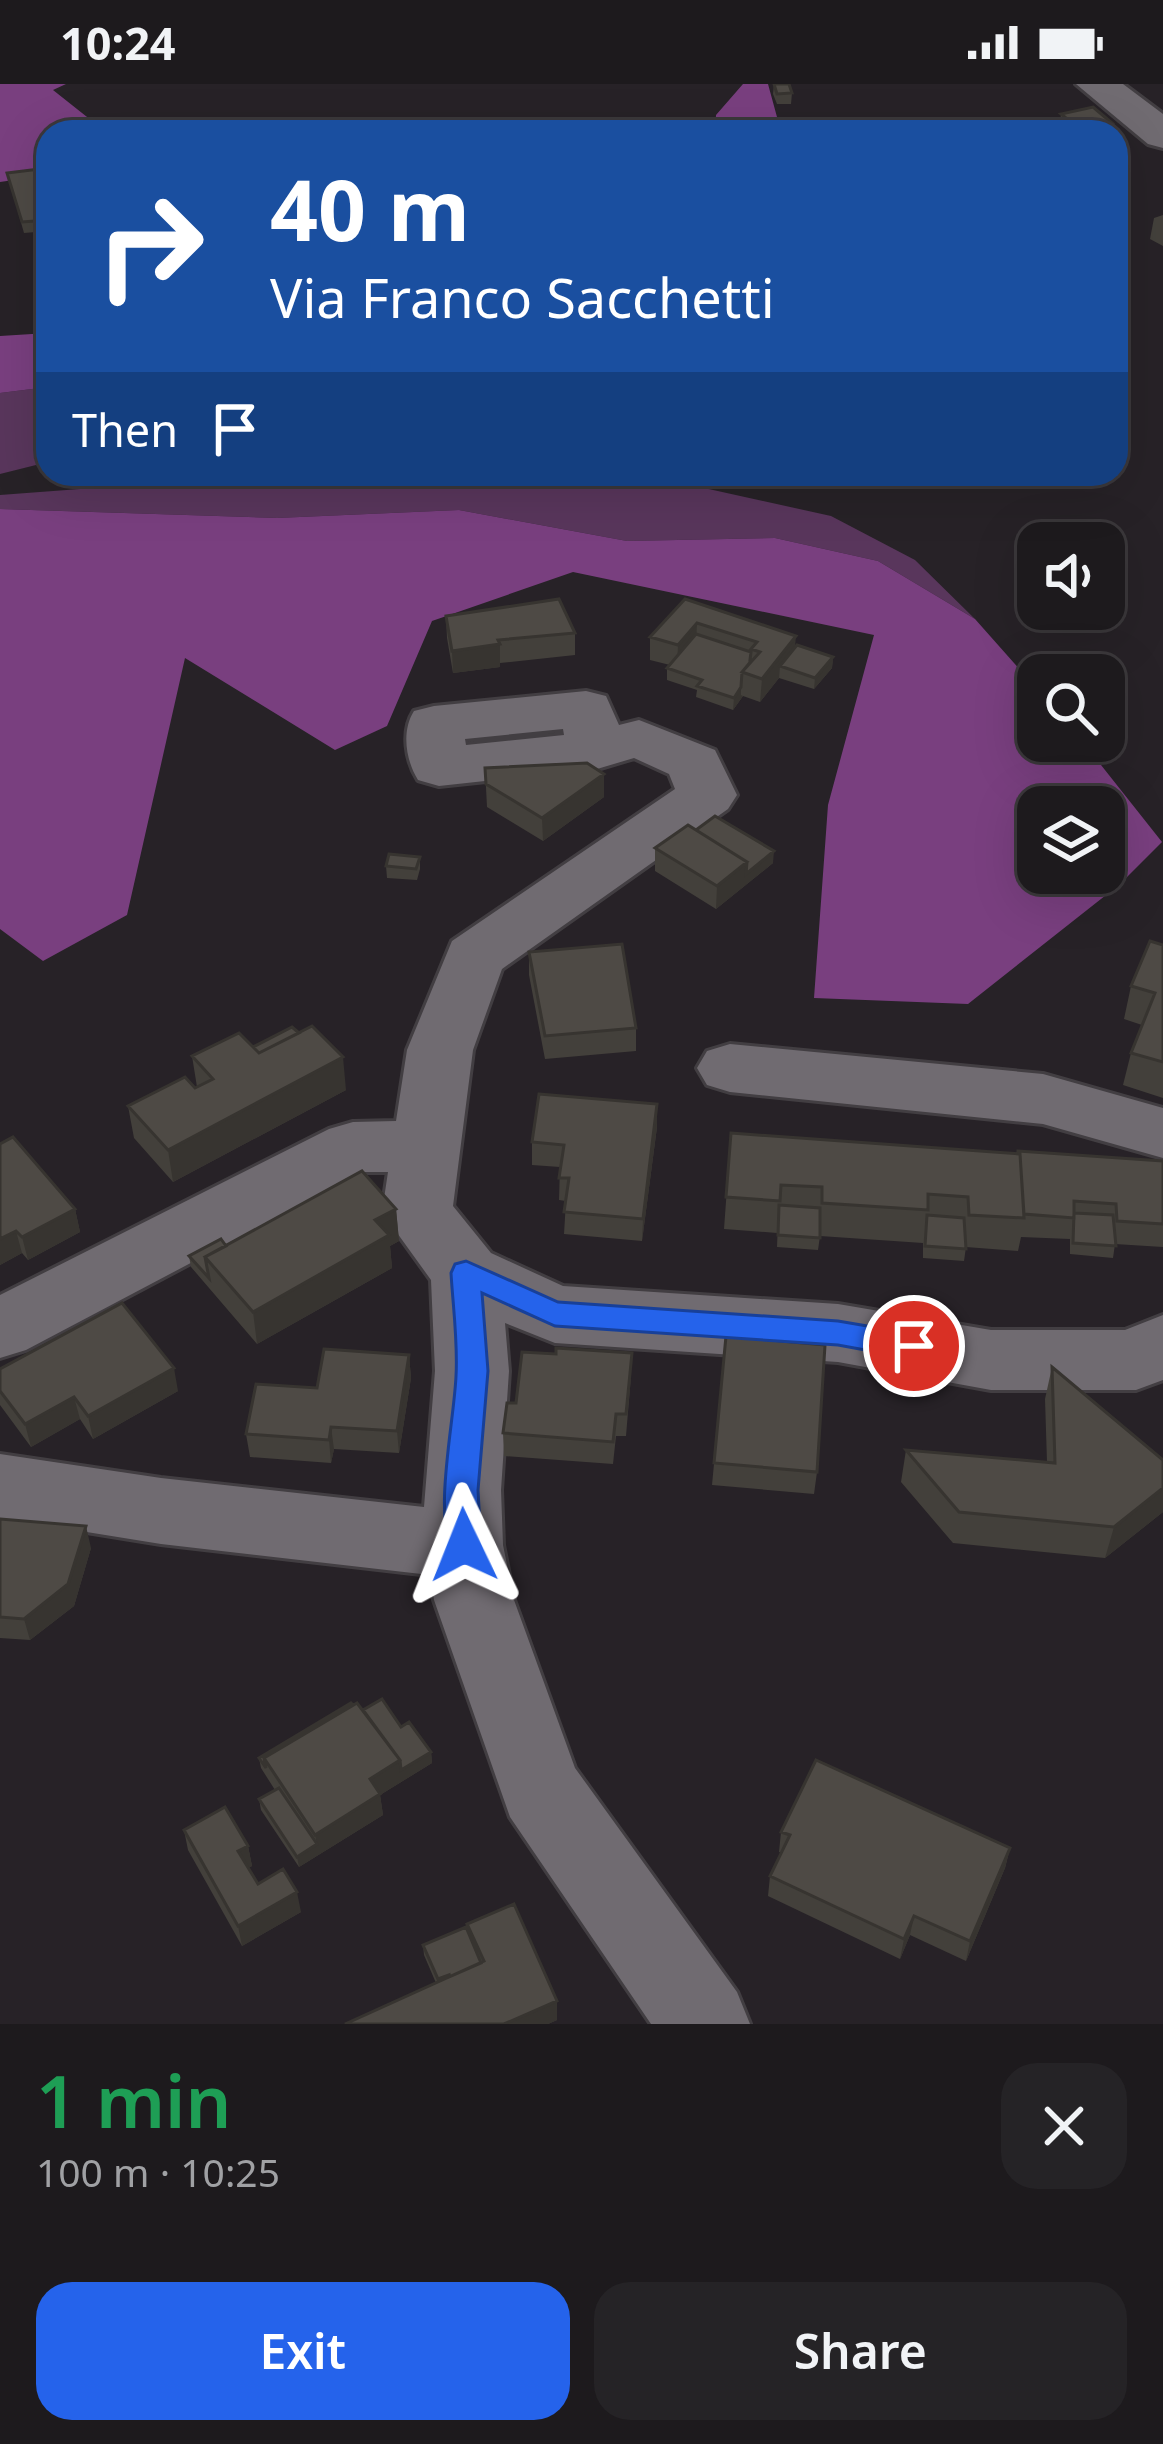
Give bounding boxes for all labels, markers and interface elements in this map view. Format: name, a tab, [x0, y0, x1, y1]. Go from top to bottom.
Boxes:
text: 10:24	[60, 12, 176, 73]
text: 40 m	[270, 151, 470, 266]
icon: right	[72, 168, 228, 324]
text: Via Franco Sacchetti	[270, 260, 775, 334]
icon: arrive	[202, 396, 268, 462]
text: Then	[72, 399, 178, 460]
map controls	[1017, 522, 1125, 894]
button: sound	[1017, 522, 1125, 630]
button: search	[1017, 654, 1125, 762]
button: layers	[1017, 786, 1125, 894]
pin	[863, 1295, 965, 1397]
icon: arrive	[881, 1313, 947, 1379]
position arrow	[401, 1482, 527, 1608]
text: 1 min	[36, 2051, 231, 2149]
button: close	[1001, 2063, 1127, 2189]
text: 100 m · 10:25	[36, 2145, 280, 2198]
button: Exit	[36, 2282, 570, 2420]
button: Share	[594, 2282, 1127, 2420]

